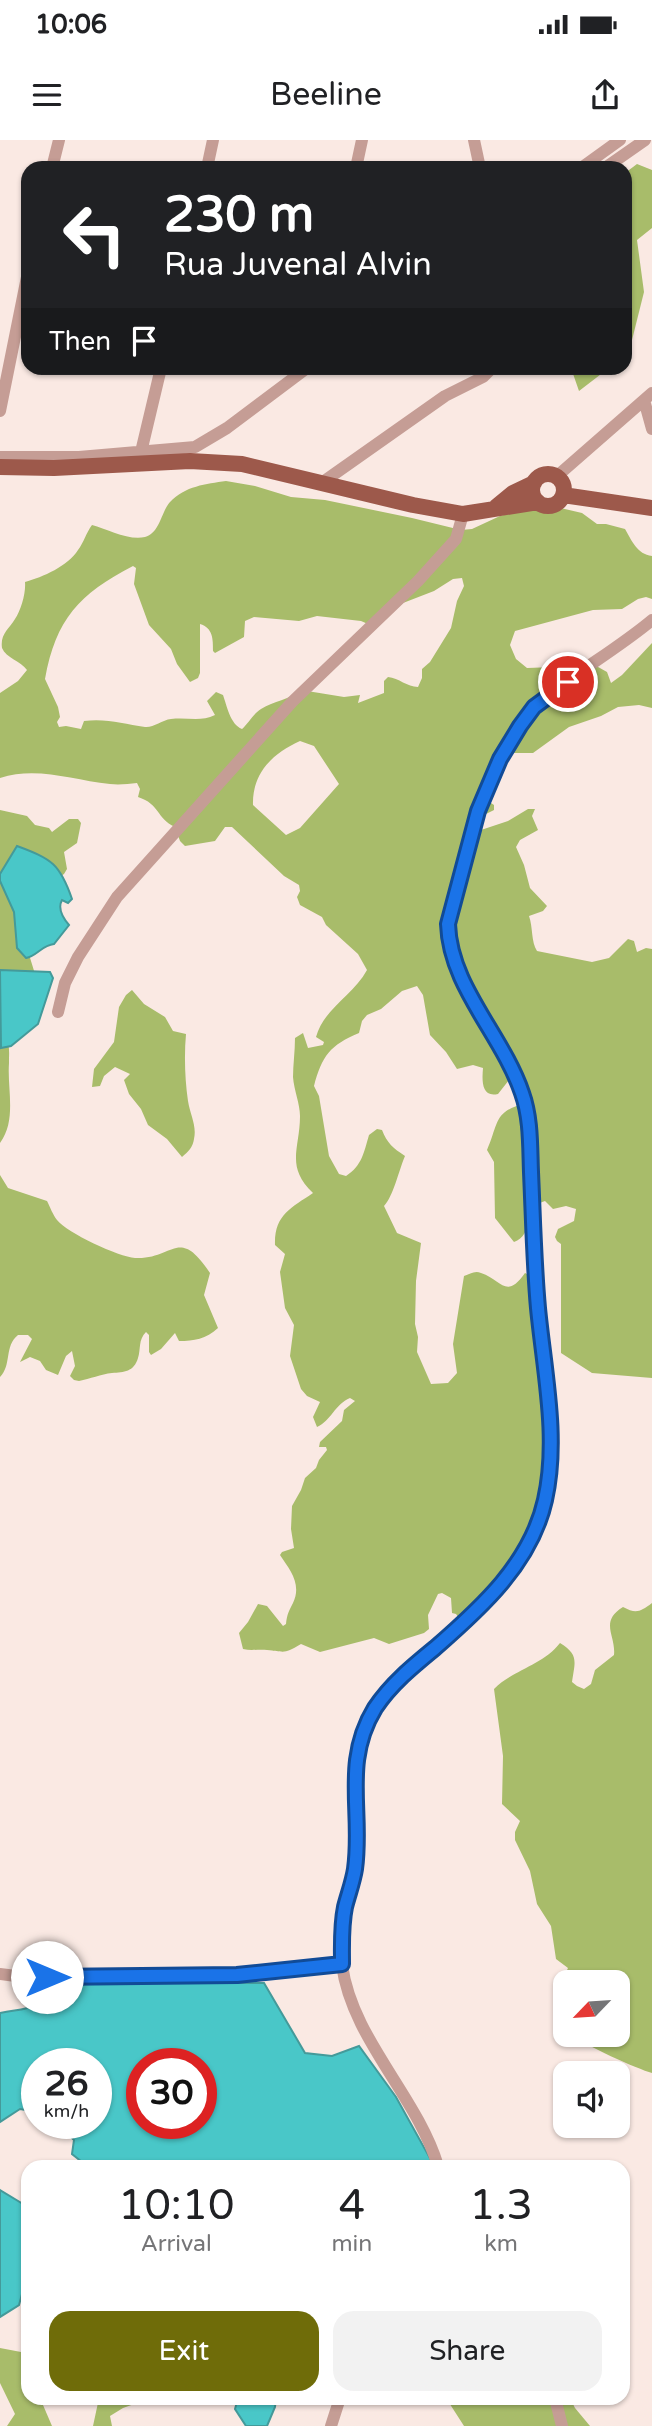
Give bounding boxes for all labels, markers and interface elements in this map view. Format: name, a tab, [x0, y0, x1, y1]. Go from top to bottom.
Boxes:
text: 10:06	[35, 9, 107, 40]
icon: menu	[28, 76, 66, 114]
text: Beeline	[270, 76, 382, 114]
icon: share	[586, 76, 624, 114]
text: 230 m	[164, 186, 314, 245]
icon: left	[49, 189, 140, 280]
text: Rua Juvenal Alvin	[164, 246, 432, 284]
icon: arrive	[125, 322, 163, 360]
text: Then	[49, 326, 111, 357]
pin	[538, 652, 598, 712]
icon: arrive	[549, 663, 587, 701]
position arrow	[10, 1940, 84, 2014]
north arrow	[553, 1970, 630, 2048]
map controls	[553, 1970, 630, 2138]
speed limit sign: 30	[126, 2048, 217, 2139]
button: sound	[553, 2061, 630, 2138]
text: 26	[45, 2063, 88, 2105]
text: km/h	[44, 2100, 89, 2122]
text: 10:10	[118, 2180, 234, 2231]
text: 4	[339, 2180, 365, 2231]
text: 1.3	[469, 2180, 533, 2231]
text: Arrival	[141, 2230, 212, 2258]
text: min	[331, 2230, 372, 2258]
text: km	[484, 2230, 518, 2258]
button: Exit	[49, 2311, 319, 2391]
button: Share	[333, 2311, 602, 2391]

